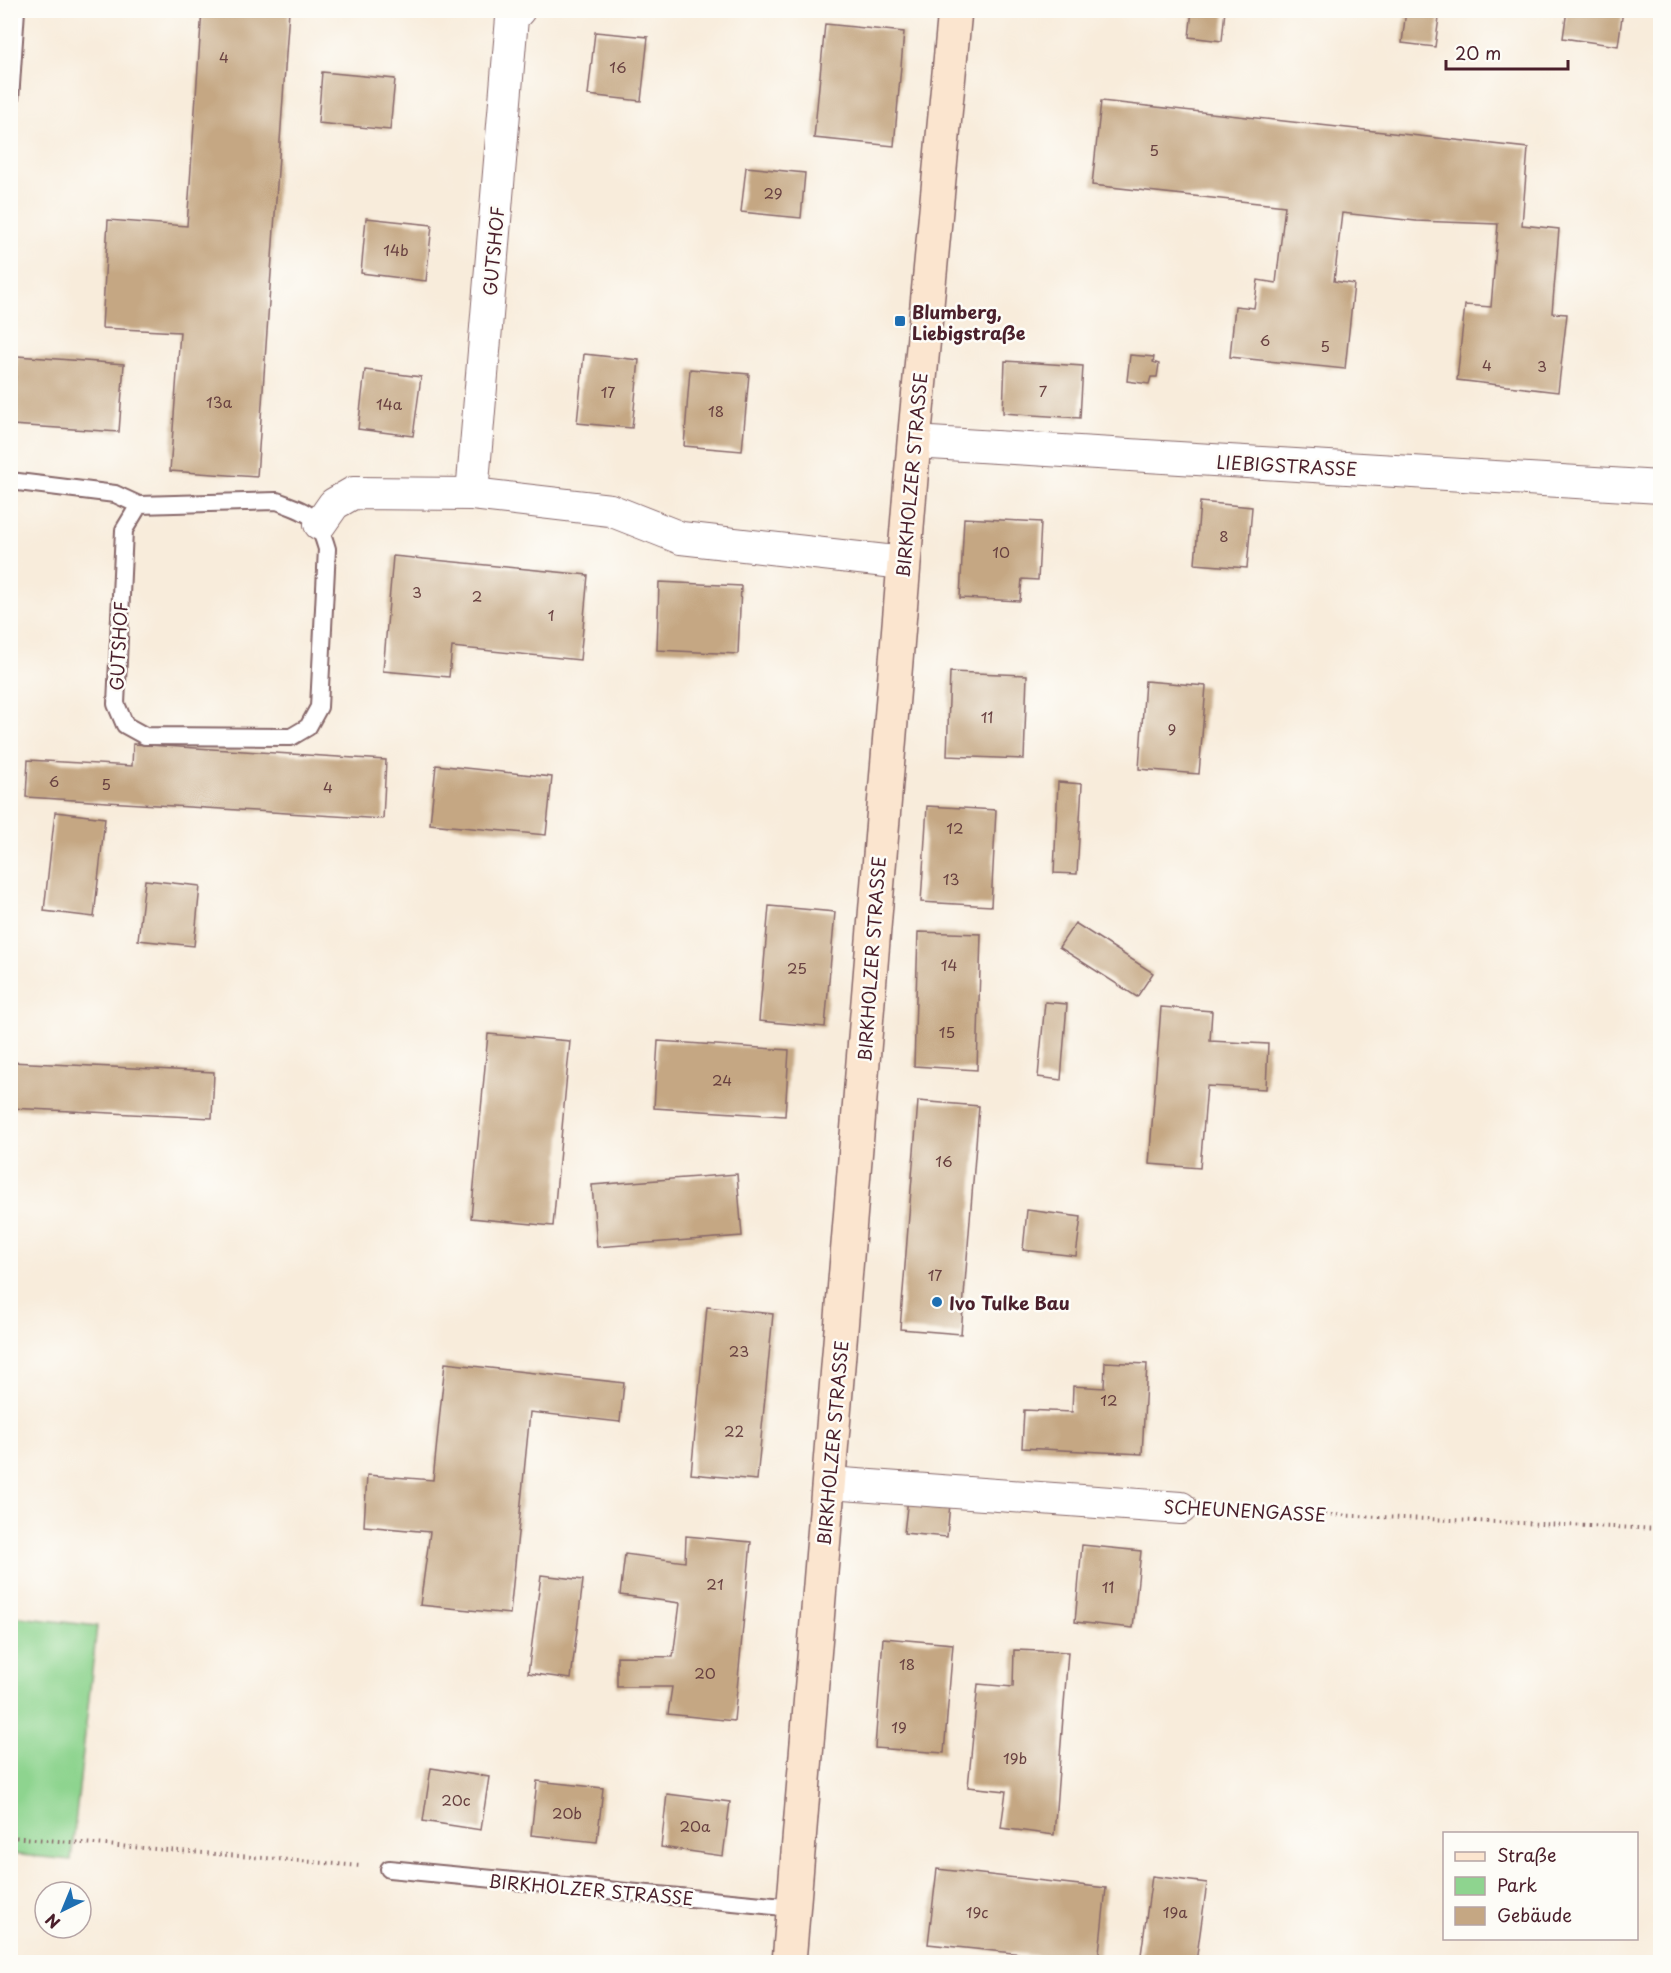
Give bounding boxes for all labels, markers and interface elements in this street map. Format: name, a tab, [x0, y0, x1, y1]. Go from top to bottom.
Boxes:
scale bar	[1446, 33, 1568, 71]
text: 20 m	[1455, 39, 1501, 66]
house number: 4	[219, 45, 229, 68]
house number: 16	[609, 55, 627, 78]
house number: 5	[1149, 138, 1159, 161]
house number: 29	[763, 181, 783, 204]
street label: GUTSHOF	[476, 205, 510, 297]
house number: 14b	[383, 238, 409, 261]
place label: Blumberg, Liebigstraße	[912, 298, 1026, 346]
marker: Blumberg, Liebigstraße	[893, 314, 907, 328]
house number: 6	[1260, 328, 1270, 351]
house number: 5	[1320, 334, 1330, 357]
house number: 4	[1482, 353, 1492, 376]
house number: 3	[1537, 354, 1547, 377]
street label: BIRKHOLZER STRASSE	[889, 371, 933, 579]
house number: 7	[1039, 379, 1048, 402]
house number: 17	[601, 380, 615, 403]
house number: 13a	[206, 390, 233, 413]
house number: 14a	[376, 392, 403, 415]
house number: 18	[708, 399, 724, 422]
street label: LIEBIGSTRASSE	[1216, 448, 1358, 482]
house number: 8	[1219, 524, 1229, 547]
house number: 10	[992, 540, 1010, 563]
house number: 3	[412, 580, 422, 603]
house number: 2	[472, 584, 482, 607]
street label: GUTSHOF	[102, 601, 134, 691]
house number: 1	[548, 603, 554, 626]
house number: 11	[981, 705, 993, 728]
house number: 9	[1168, 717, 1176, 740]
house number: 6	[49, 769, 59, 792]
house number: 5	[101, 772, 111, 795]
house number: 4	[323, 775, 333, 798]
house number: 12	[946, 816, 964, 839]
street label: BIRKHOLZER STRASSE	[850, 855, 892, 1063]
house number: 13	[943, 867, 959, 890]
house number: 14	[941, 953, 957, 976]
house number: 25	[787, 956, 807, 979]
house number: 15	[939, 1020, 955, 1043]
house number: 24	[712, 1068, 732, 1091]
house number: 16	[935, 1149, 953, 1172]
house number: 17	[928, 1263, 942, 1286]
place label: Ivo Tulke Bau	[949, 1289, 1070, 1316]
marker: Ivo Tulke Bau	[930, 1295, 944, 1309]
house number: 23	[729, 1339, 749, 1362]
street label: BIRKHOLZER STRASSE	[810, 1339, 854, 1547]
house number: 12	[1100, 1388, 1118, 1411]
house number: 22	[724, 1419, 744, 1442]
street label: SCHEUNENGASSE	[1163, 1492, 1327, 1528]
house number: 21	[706, 1572, 724, 1595]
house number: 11	[1102, 1575, 1114, 1598]
house number: 18	[899, 1652, 915, 1675]
house number: 20	[694, 1661, 716, 1684]
house number: 19	[891, 1715, 907, 1738]
house number: 19b	[1003, 1746, 1027, 1769]
house number: 20c	[441, 1788, 471, 1811]
house number: 20b	[552, 1801, 582, 1824]
house number: 20a	[680, 1814, 711, 1837]
legend	[1443, 1832, 1638, 1940]
text: Straße	[1497, 1841, 1557, 1868]
street label: BIRKHOLZER STRASSE	[487, 1867, 695, 1911]
text: Park	[1497, 1871, 1537, 1898]
north arrow	[33, 1880, 93, 1940]
house number: 19c	[966, 1900, 988, 1923]
house number: 19a	[1163, 1900, 1188, 1923]
text: Gebäude	[1497, 1901, 1572, 1928]
text: N	[39, 1909, 65, 1935]

